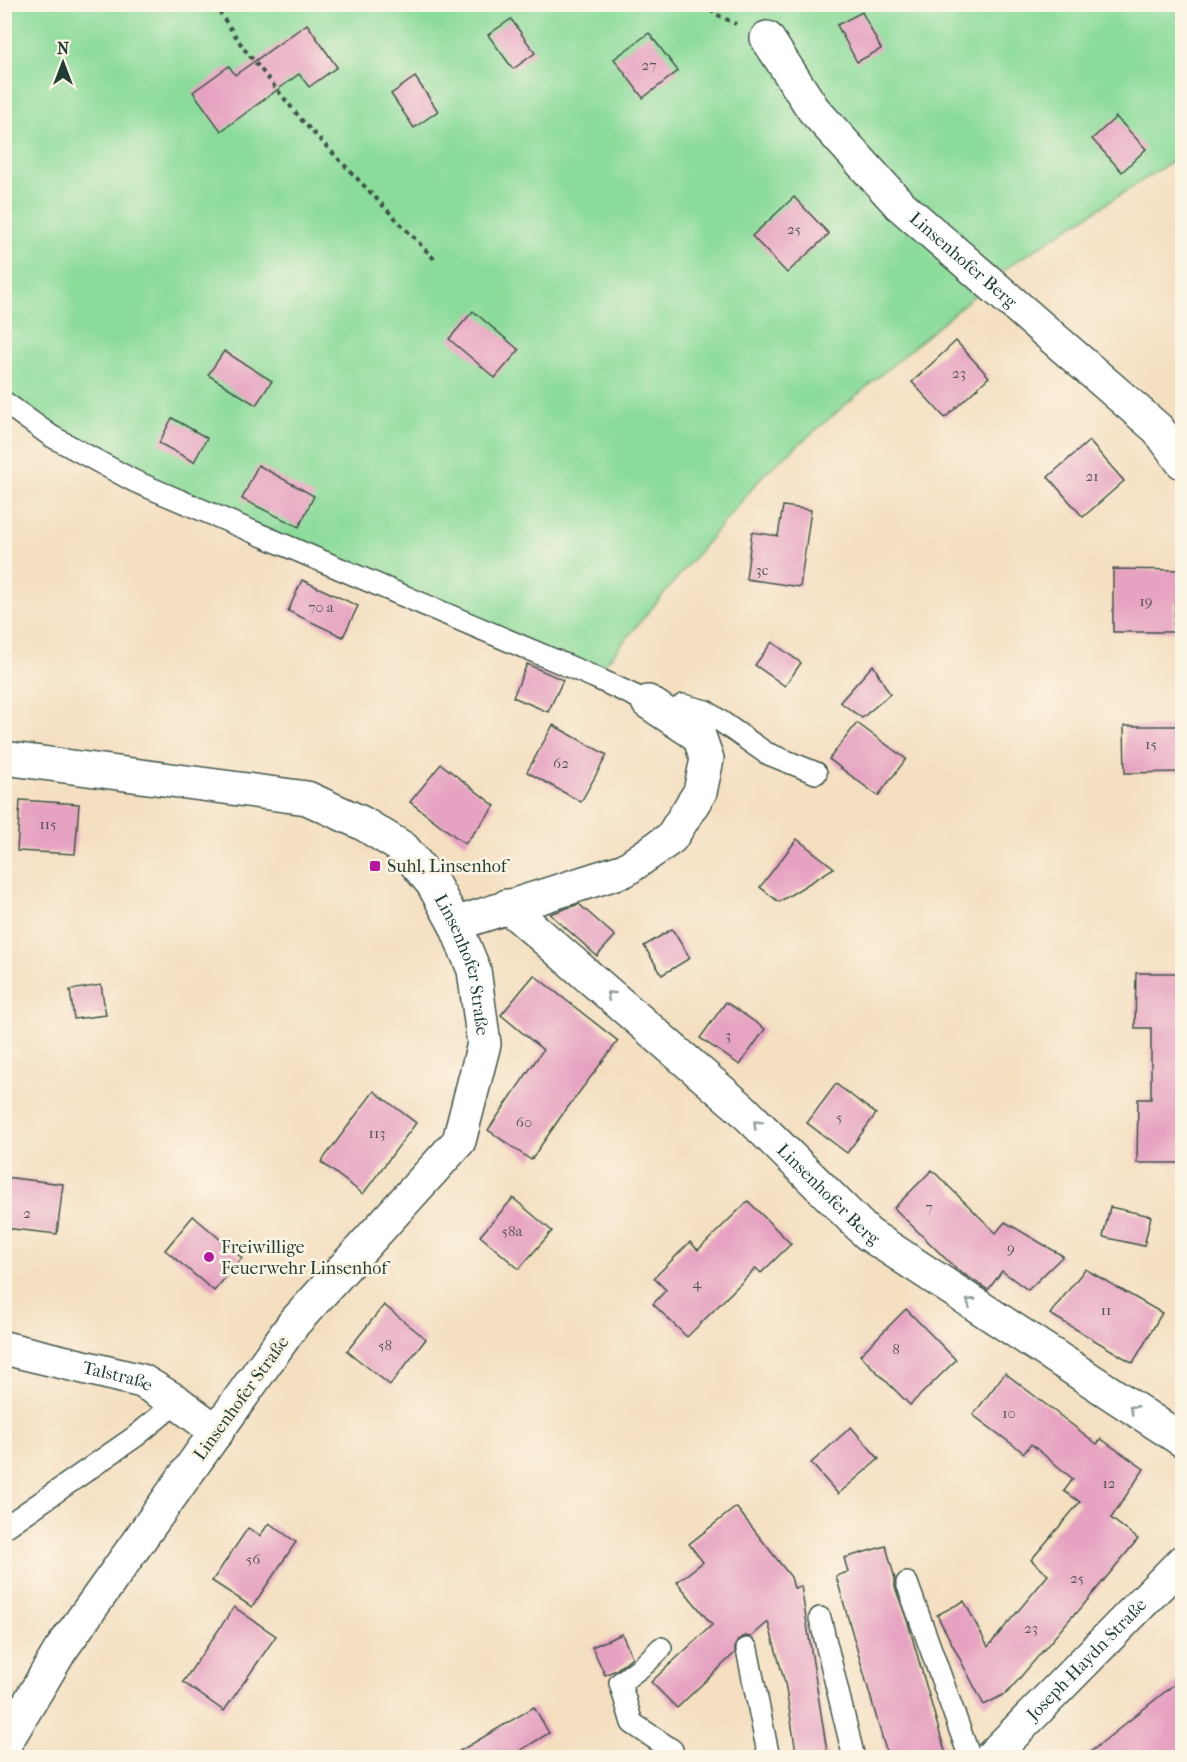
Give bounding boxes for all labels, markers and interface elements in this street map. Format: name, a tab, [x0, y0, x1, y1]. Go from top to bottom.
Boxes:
north arrow	[33, 33, 93, 93]
text: N	[57, 39, 70, 58]
house number: 27	[642, 56, 656, 74]
street label: Linsenhofer Berg	[905, 208, 1021, 313]
house number: 25	[787, 220, 801, 238]
house number: 23	[952, 364, 966, 382]
house number: 21	[1085, 467, 1099, 485]
house number: 3c	[756, 561, 769, 579]
house number: 19	[1139, 592, 1153, 610]
house number: 70 a	[308, 598, 335, 616]
house number: 15	[1145, 735, 1157, 753]
house number: 62	[553, 754, 569, 772]
house number: 115	[39, 815, 57, 833]
place label: Suhl, Linsenhof	[387, 856, 511, 877]
marker: Suhl, Linsenhof	[368, 859, 382, 873]
street label: Linsenhofer Straße	[430, 891, 493, 1037]
one-way arrow	[606, 991, 617, 1002]
house number: 3	[725, 1026, 731, 1044]
house number: 5	[836, 1108, 842, 1126]
house number: 60	[516, 1113, 532, 1131]
one-way arrow	[753, 1120, 764, 1131]
house number: 113	[369, 1124, 385, 1142]
street label: Linsenhofer Berg	[772, 1140, 884, 1250]
house number: 7	[925, 1198, 933, 1216]
house number: 2	[23, 1204, 31, 1222]
house number: 58a	[502, 1222, 524, 1240]
place label: Freiwillige Feuerwehr Linsenhof	[221, 1237, 391, 1279]
house number: 9	[1007, 1239, 1015, 1257]
marker: Freiwillige Feuerwehr Linsenhof	[202, 1250, 216, 1264]
house number: 4	[693, 1274, 703, 1292]
one-way arrow	[966, 1297, 976, 1309]
house number: 11	[1101, 1301, 1111, 1319]
street label: Linsenhofer Straße	[189, 1332, 293, 1464]
house number: 58	[378, 1336, 392, 1354]
house number: 8	[892, 1340, 900, 1358]
street label: Talstraße	[80, 1357, 157, 1396]
house number: 10	[1002, 1404, 1016, 1422]
one-way arrow	[1129, 1404, 1139, 1416]
house number: 12	[1102, 1474, 1116, 1492]
house number: 56	[246, 1550, 261, 1568]
house number: 25	[1070, 1569, 1084, 1587]
street label: Joseph-Haydn-Straße	[1021, 1594, 1151, 1726]
house number: 23	[1024, 1619, 1038, 1637]

